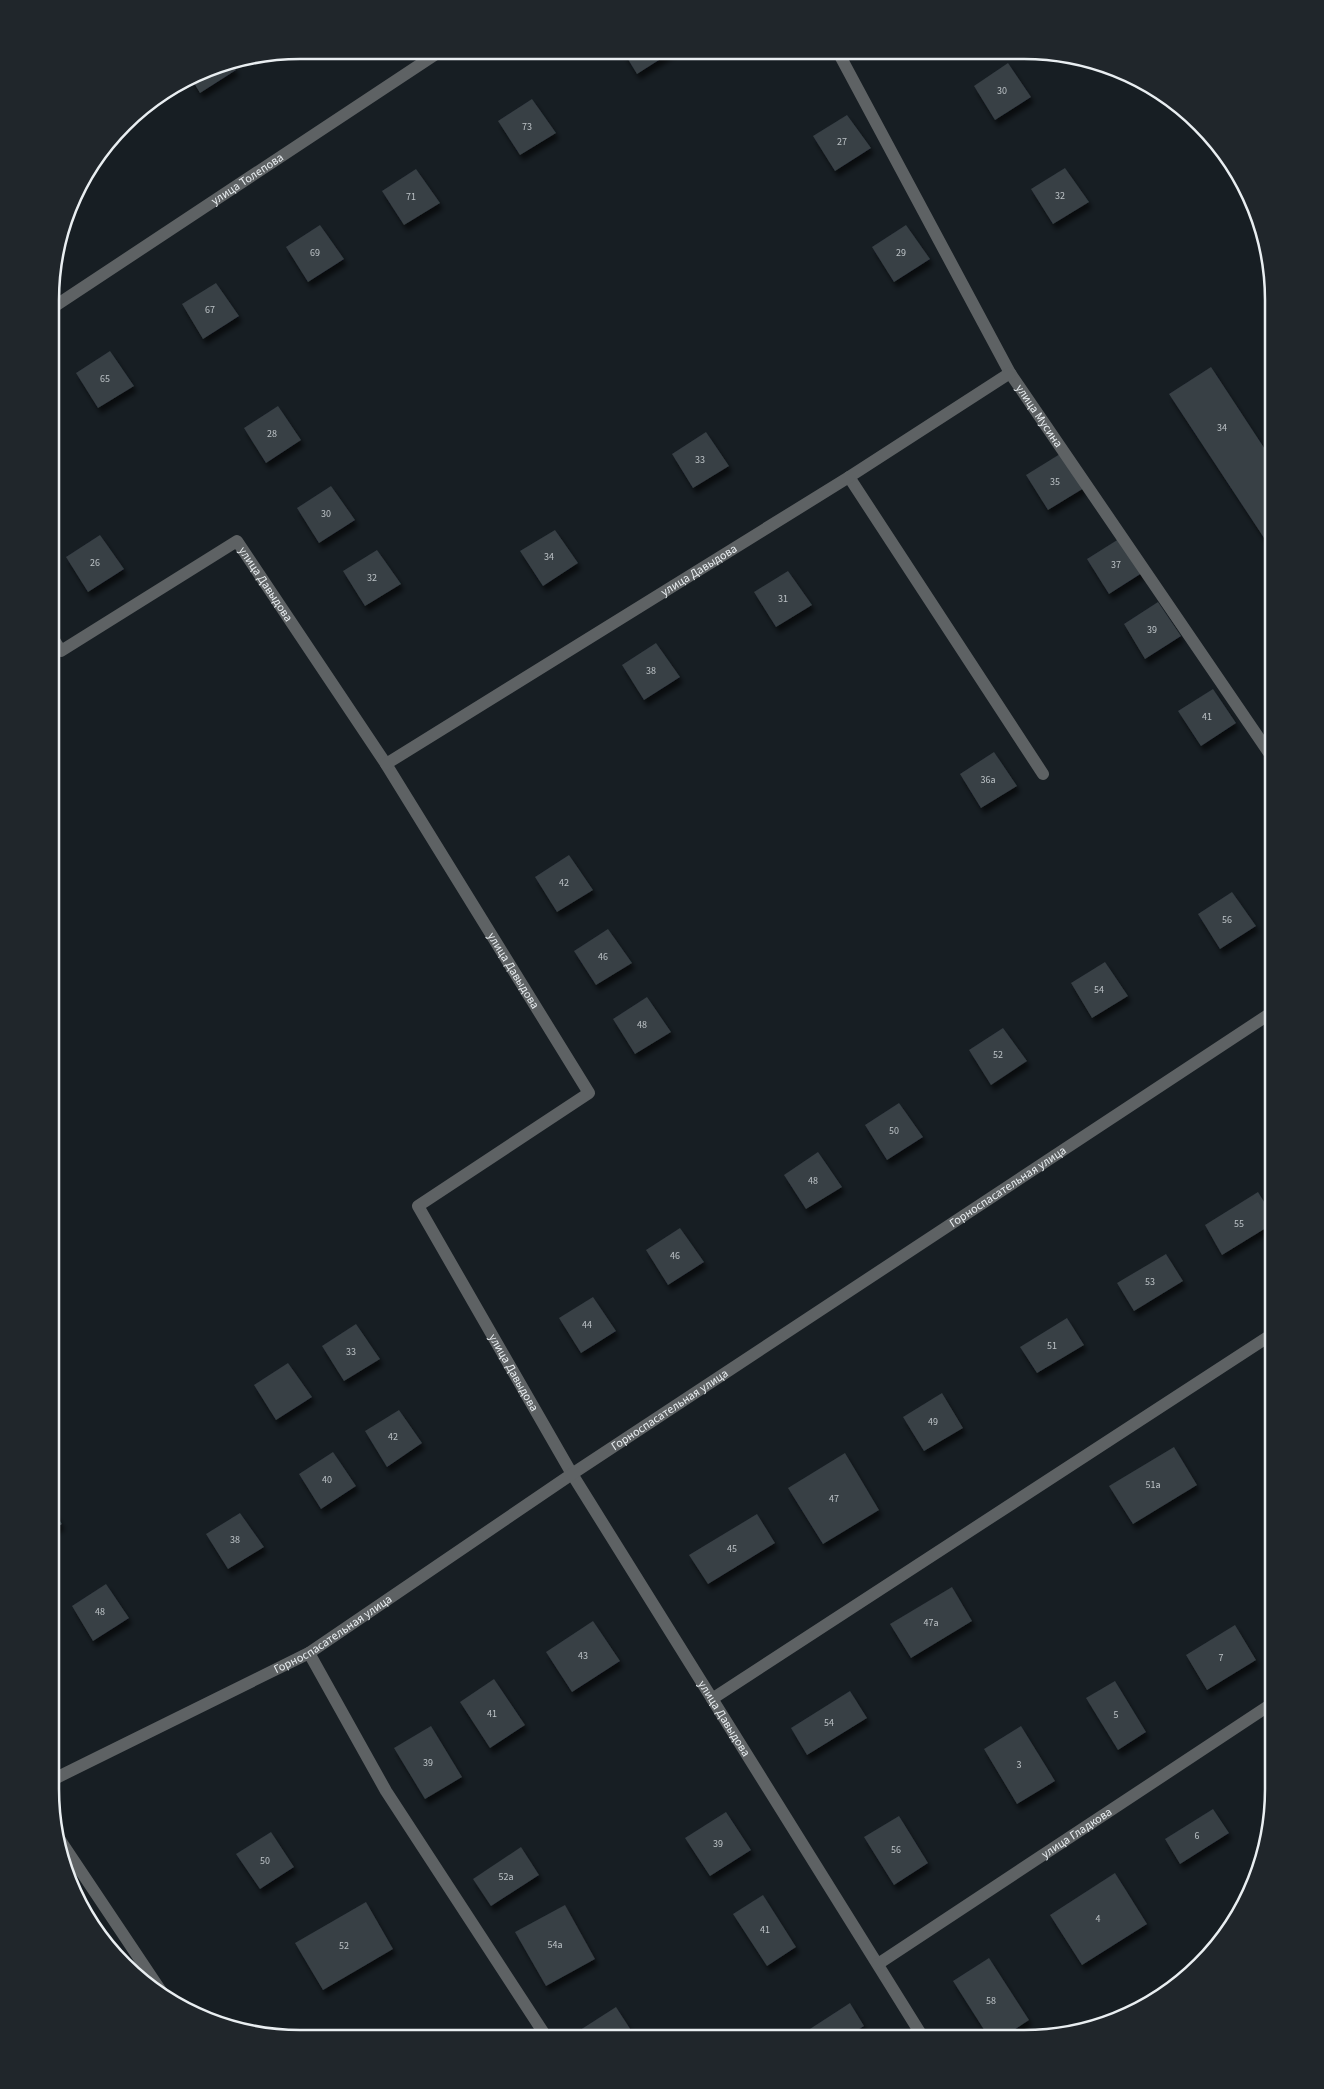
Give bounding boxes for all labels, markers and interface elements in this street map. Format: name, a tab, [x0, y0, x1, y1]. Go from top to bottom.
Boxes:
house number: 30	[997, 84, 1007, 98]
house number: 73	[522, 120, 532, 134]
house number: 27	[837, 135, 847, 149]
street label: улица Толепова	[208, 149, 287, 209]
house number: 32	[1055, 189, 1065, 203]
house number: 71	[406, 190, 416, 204]
house number: 69	[310, 246, 320, 260]
house number: 29	[896, 246, 906, 260]
house number: 67	[205, 303, 215, 317]
house number: 65	[100, 372, 110, 386]
street label: улица Мусина	[1012, 381, 1067, 451]
house number: 34	[1217, 421, 1227, 435]
house number: 28	[267, 427, 277, 441]
house number: 33	[695, 453, 705, 467]
house number: 35	[1050, 475, 1060, 489]
house number: 30	[321, 507, 331, 521]
street label: улица Давыдова	[657, 540, 740, 600]
street label: улица Давыдова	[235, 543, 297, 625]
house number: 34	[544, 550, 554, 564]
house number: 26	[90, 556, 100, 570]
house number: 37	[1111, 558, 1121, 572]
house number: 32	[367, 571, 377, 585]
house number: 31	[778, 592, 788, 606]
house number: 39	[1147, 623, 1157, 637]
house number: 38	[646, 664, 656, 678]
house number: 41	[1202, 710, 1212, 724]
house number: 36а	[981, 773, 995, 787]
house number: 42	[559, 876, 569, 890]
house number: 56	[1222, 913, 1232, 927]
street label: улица Давыдова	[483, 929, 543, 1012]
house number: 46	[598, 950, 608, 964]
house number: 54	[1094, 983, 1104, 997]
house number: 48	[637, 1018, 647, 1032]
house number: 52	[993, 1048, 1003, 1062]
house number: 50	[889, 1124, 899, 1138]
street label: Горноспасательная улица	[946, 1142, 1070, 1231]
house number: 48	[808, 1174, 818, 1188]
house number: 55	[1234, 1217, 1244, 1231]
house number: 46	[670, 1249, 680, 1263]
house number: 53	[1145, 1275, 1155, 1289]
house number: 44	[582, 1318, 592, 1332]
street label: улица Давыдова	[485, 1331, 543, 1414]
house number: 51	[1047, 1339, 1057, 1353]
house number: 33	[346, 1345, 356, 1359]
street label: Горноспасательная улица	[608, 1365, 732, 1454]
house number: 49	[928, 1415, 938, 1429]
house number: 42	[388, 1430, 398, 1444]
house number: 40	[322, 1473, 332, 1487]
house number: 51а	[1146, 1478, 1160, 1492]
house number: 47	[829, 1492, 839, 1506]
house number: 38	[230, 1533, 240, 1547]
house number: 45	[727, 1542, 737, 1556]
street label: Горноспасательная улица	[271, 1590, 395, 1678]
house number: 48	[95, 1605, 105, 1619]
house number: 47а	[924, 1616, 938, 1630]
house number: 43	[578, 1649, 588, 1663]
house number: 7	[1219, 1651, 1224, 1665]
street label: улица Давыдова	[694, 1677, 754, 1760]
house number: 41	[487, 1707, 497, 1721]
house number: 5	[1114, 1708, 1119, 1722]
house number: 54	[824, 1716, 834, 1730]
house number: 39	[423, 1756, 433, 1770]
house number: 3	[1017, 1758, 1022, 1772]
street label: улица Гладкова	[1038, 1803, 1115, 1862]
house number: 6	[1195, 1829, 1200, 1843]
house number: 39	[713, 1837, 723, 1851]
house number: 56	[891, 1843, 901, 1857]
house number: 50	[260, 1854, 270, 1868]
house number: 52а	[499, 1870, 513, 1884]
house number: 4	[1096, 1912, 1101, 1926]
house number: 41	[760, 1923, 770, 1937]
house number: 54а	[548, 1938, 562, 1952]
house number: 52	[339, 1939, 349, 1953]
house number: 58	[986, 1994, 996, 2008]

